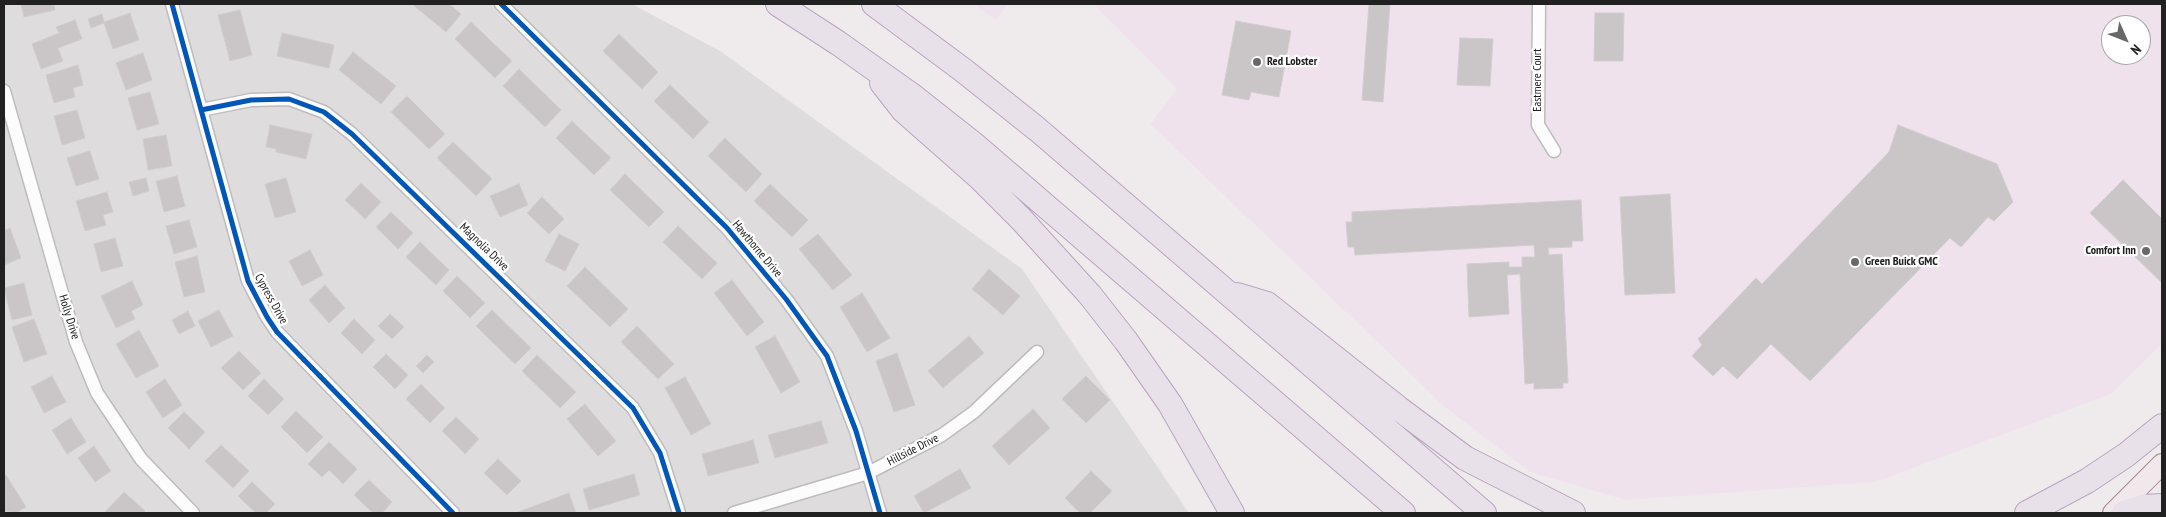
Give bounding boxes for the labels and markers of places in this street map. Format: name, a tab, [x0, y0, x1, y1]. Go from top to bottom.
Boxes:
place label: Red Lobster	[1267, 55, 1317, 69]
marker: Red Lobster	[1251, 56, 1263, 68]
place label: Comfort Inn	[2086, 244, 2136, 258]
marker: Comfort Inn	[2140, 245, 2152, 257]
place label: Green Buick GMC	[1865, 255, 1938, 269]
marker: Green Buick GMC	[1849, 256, 1861, 268]

